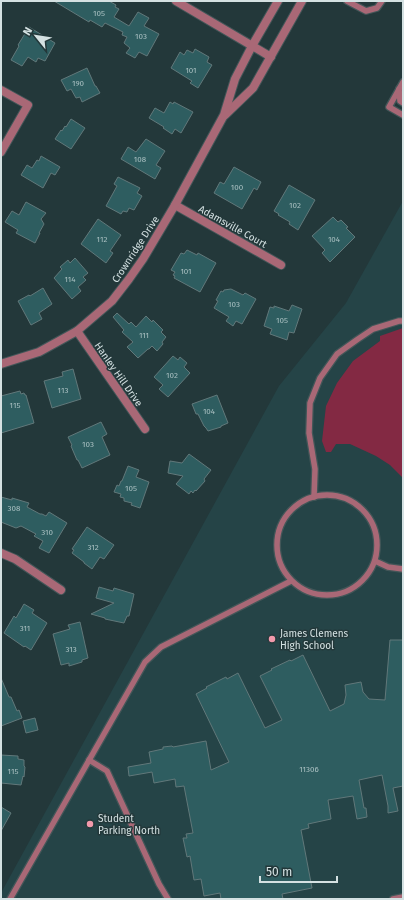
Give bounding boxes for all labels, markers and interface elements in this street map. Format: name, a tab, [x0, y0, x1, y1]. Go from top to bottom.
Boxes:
house number: 105	[93, 9, 105, 18]
north arrow	[16, 16, 56, 56]
text: N	[20, 25, 35, 38]
house number: 103	[135, 32, 147, 41]
house number: 101	[185, 66, 197, 75]
house number: 190	[72, 79, 85, 88]
house number: 108	[134, 155, 147, 164]
house number: 100	[231, 183, 244, 192]
house number: 102	[289, 201, 301, 210]
street label: Adamsville Court	[196, 203, 269, 251]
street label: Crownridge Drive	[110, 214, 162, 285]
house number: 112	[97, 235, 107, 244]
house number: 104	[328, 235, 341, 244]
house number: 101	[180, 267, 192, 276]
house number: 114	[64, 275, 76, 284]
house number: 103	[228, 300, 240, 309]
house number: 105	[276, 316, 288, 325]
house number: 111	[139, 331, 149, 340]
street label: Hanley Hill Drive	[92, 340, 145, 409]
house number: 102	[166, 371, 178, 380]
house number: 113	[58, 386, 68, 395]
house number: 115	[10, 401, 20, 410]
house number: 104	[203, 407, 216, 416]
house number: 103	[82, 440, 94, 449]
house number: 105	[125, 484, 137, 493]
house number: 308	[8, 504, 21, 513]
house number: 310	[41, 528, 53, 537]
house number: 312	[87, 543, 99, 552]
house number: 311	[20, 624, 30, 633]
place label: James Clemens High School	[280, 628, 349, 652]
marker: James Clemens High School	[267, 634, 277, 644]
house number: 313	[65, 645, 77, 654]
house number: 11306	[299, 765, 319, 774]
house number: 115	[8, 767, 18, 776]
place label: Student Parking North	[98, 813, 160, 837]
marker: Student Parking North	[85, 819, 95, 829]
scale bar	[260, 858, 337, 884]
text: 50 m	[266, 865, 292, 879]

